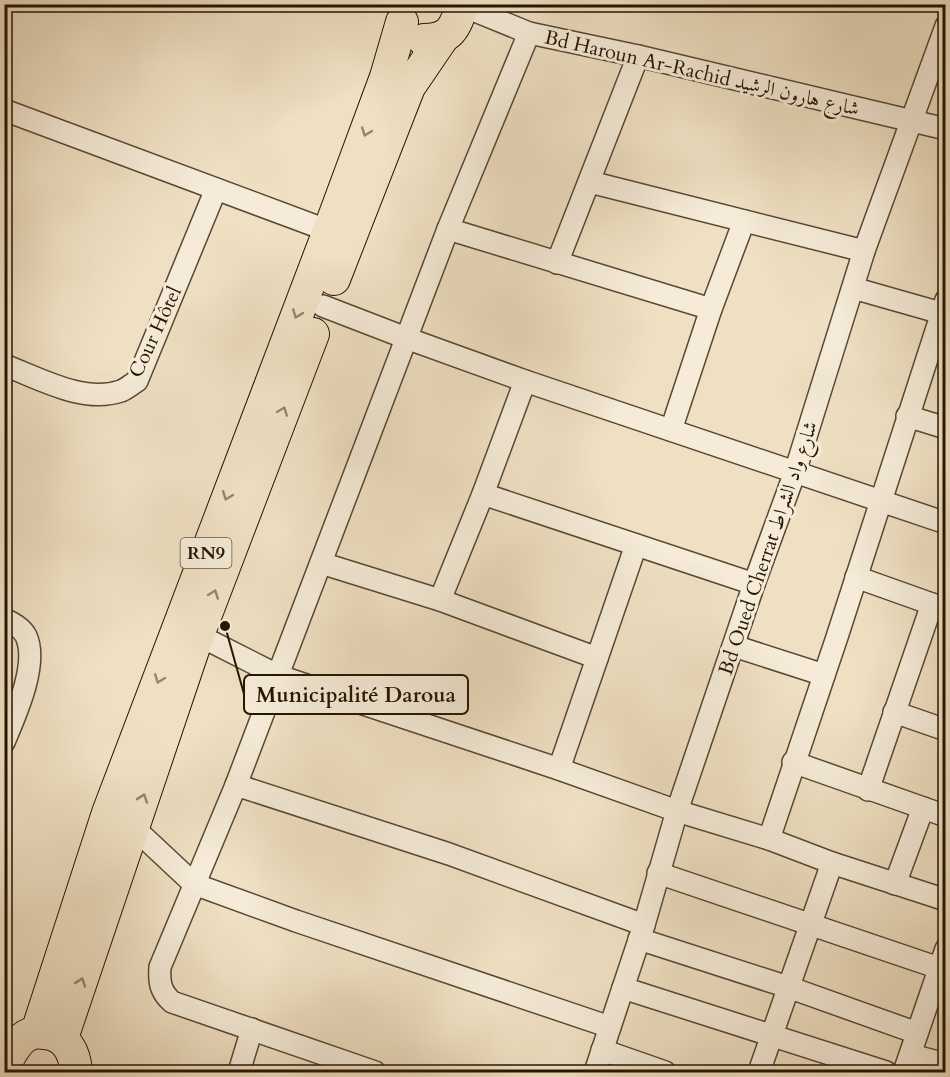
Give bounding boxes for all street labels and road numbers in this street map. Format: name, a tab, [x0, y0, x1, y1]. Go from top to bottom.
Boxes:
street label: Bd Haroun Ar-Rachid شارع هارون الرشيد	[541, 24, 862, 126]
street label: Cour Hôtel	[122, 282, 188, 382]
street label: Bd Oued Cherrat شارع واد الشراط	[712, 418, 828, 680]
road number: RN9	[180, 538, 232, 568]

